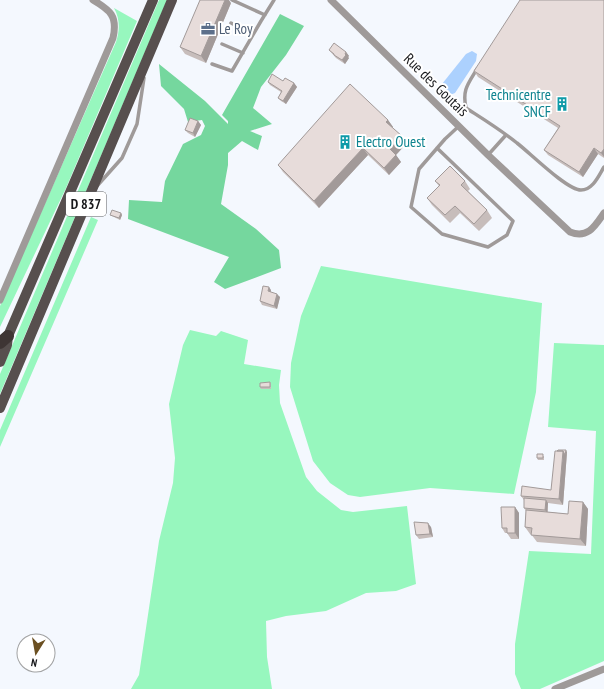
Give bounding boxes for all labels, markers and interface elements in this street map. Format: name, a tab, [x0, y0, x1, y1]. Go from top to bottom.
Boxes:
place label: Le Roy	[219, 19, 253, 38]
office icon: Le Roy	[200, 21, 216, 37]
street label: Rue des Goutais	[400, 49, 473, 120]
place label: Technicentre SNCF	[486, 85, 551, 121]
building icon: Technicentre SNCF	[554, 96, 570, 112]
place label: Electro Ouest	[356, 132, 425, 151]
building icon: Electro Ouest	[337, 134, 353, 150]
road number: D 837	[66, 192, 106, 216]
north arrow	[16, 633, 56, 673]
text: N	[30, 655, 38, 670]

